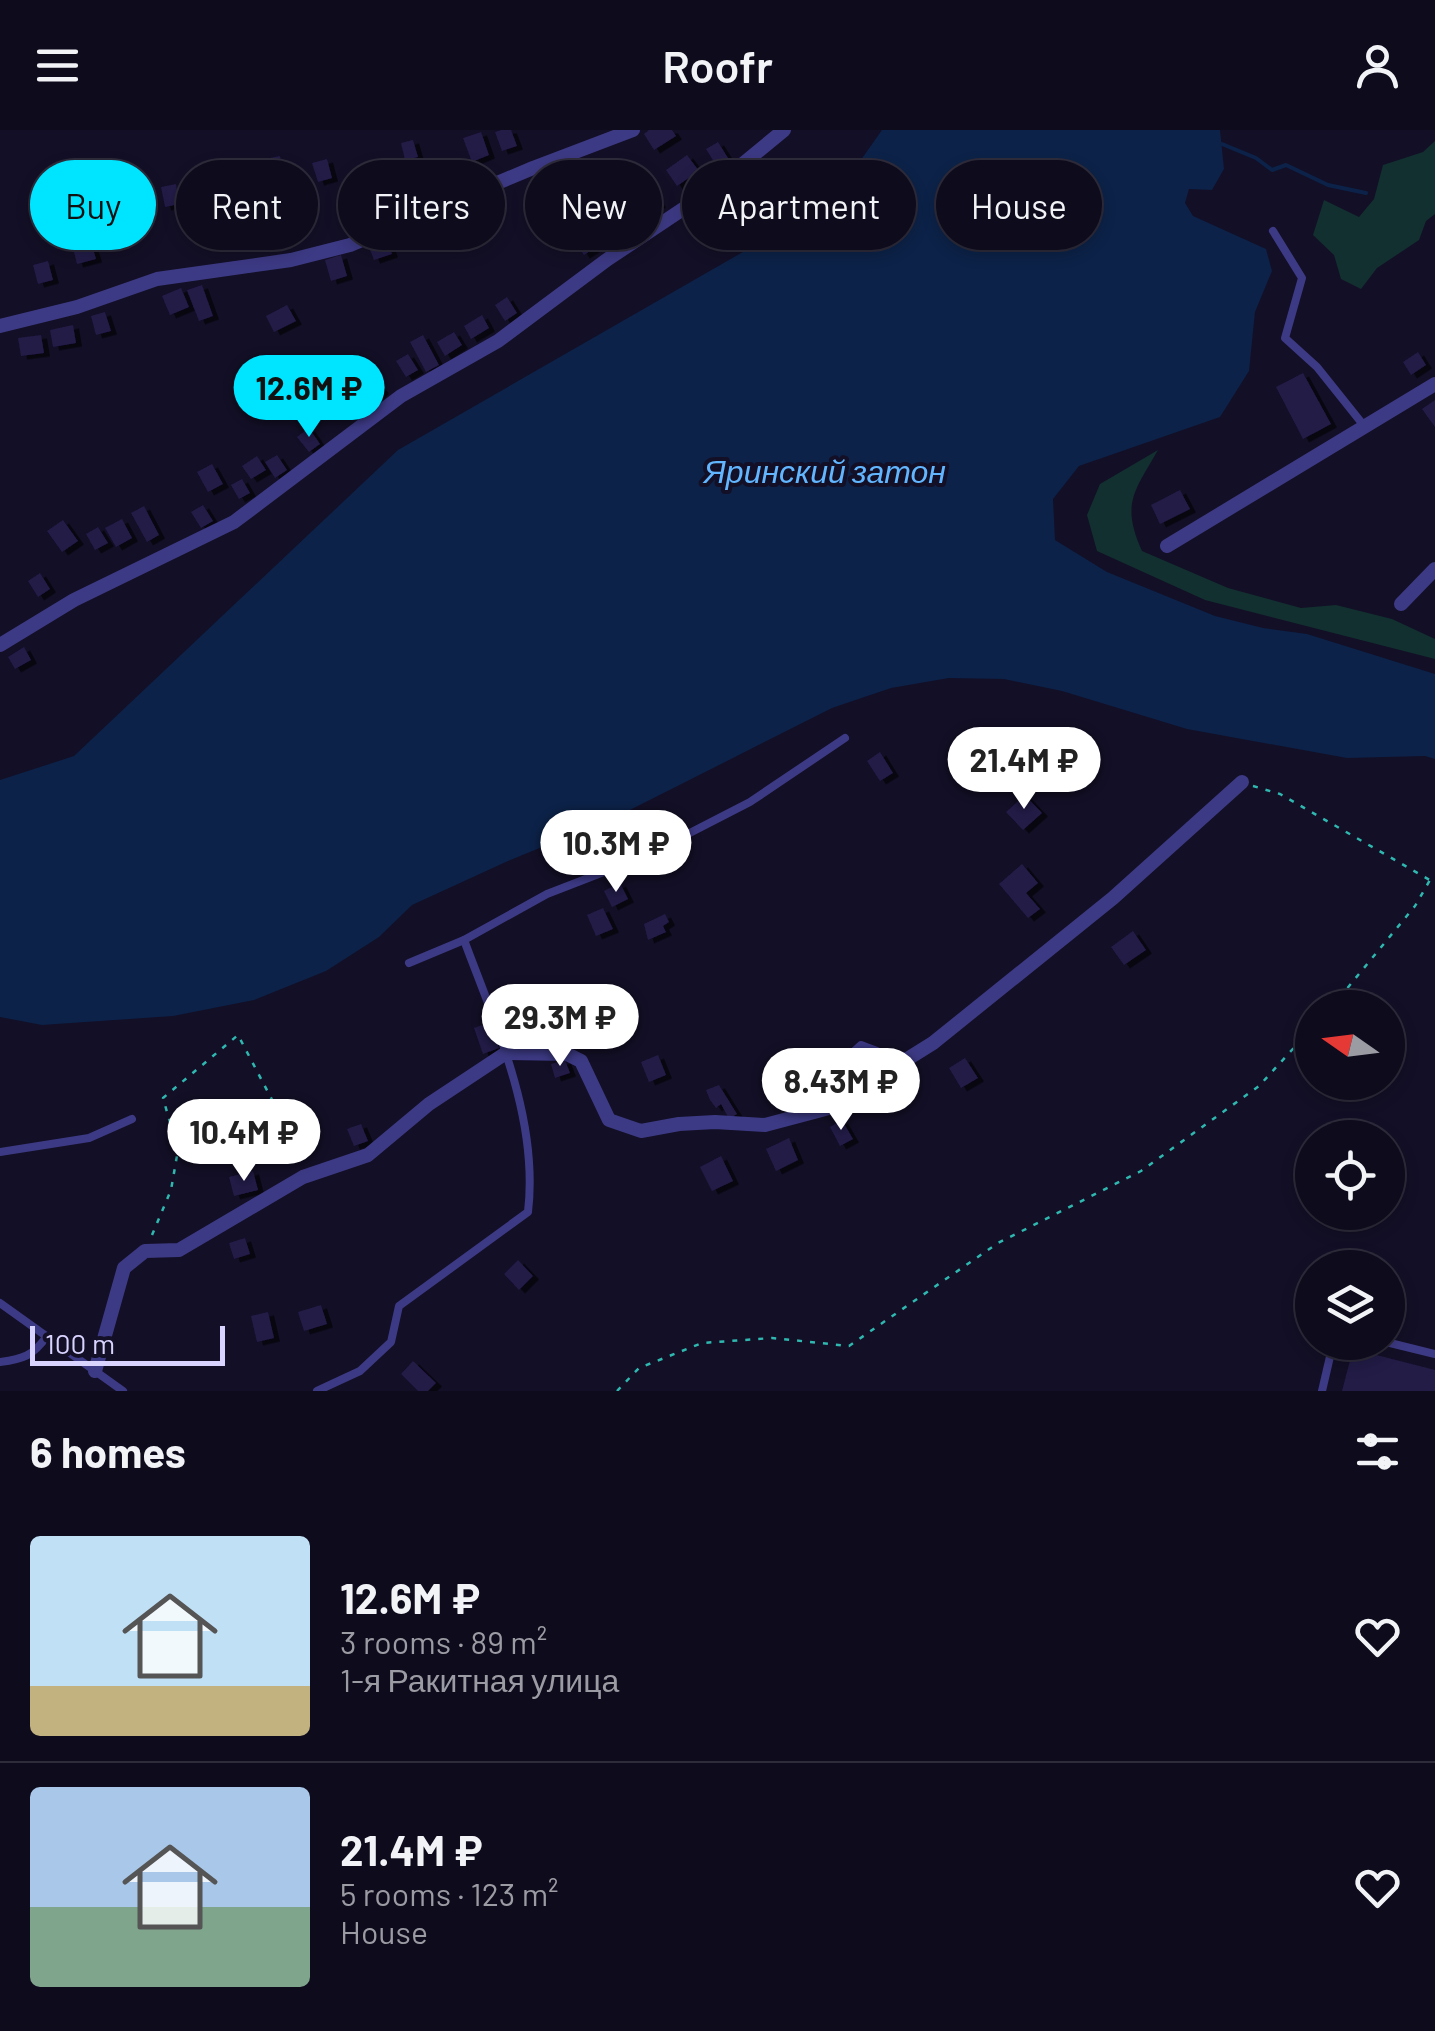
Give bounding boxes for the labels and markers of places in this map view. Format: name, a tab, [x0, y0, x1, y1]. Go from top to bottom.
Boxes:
pin: 12.6M ₽	[217, 355, 401, 440]
pin: 21.4M ₽	[932, 727, 1116, 812]
pin: 10.3M ₽	[524, 810, 708, 895]
pin: 29.3M ₽	[468, 984, 652, 1069]
pin: 8.43M ₽	[749, 1048, 933, 1133]
pin: 10.4M ₽	[152, 1099, 336, 1184]

